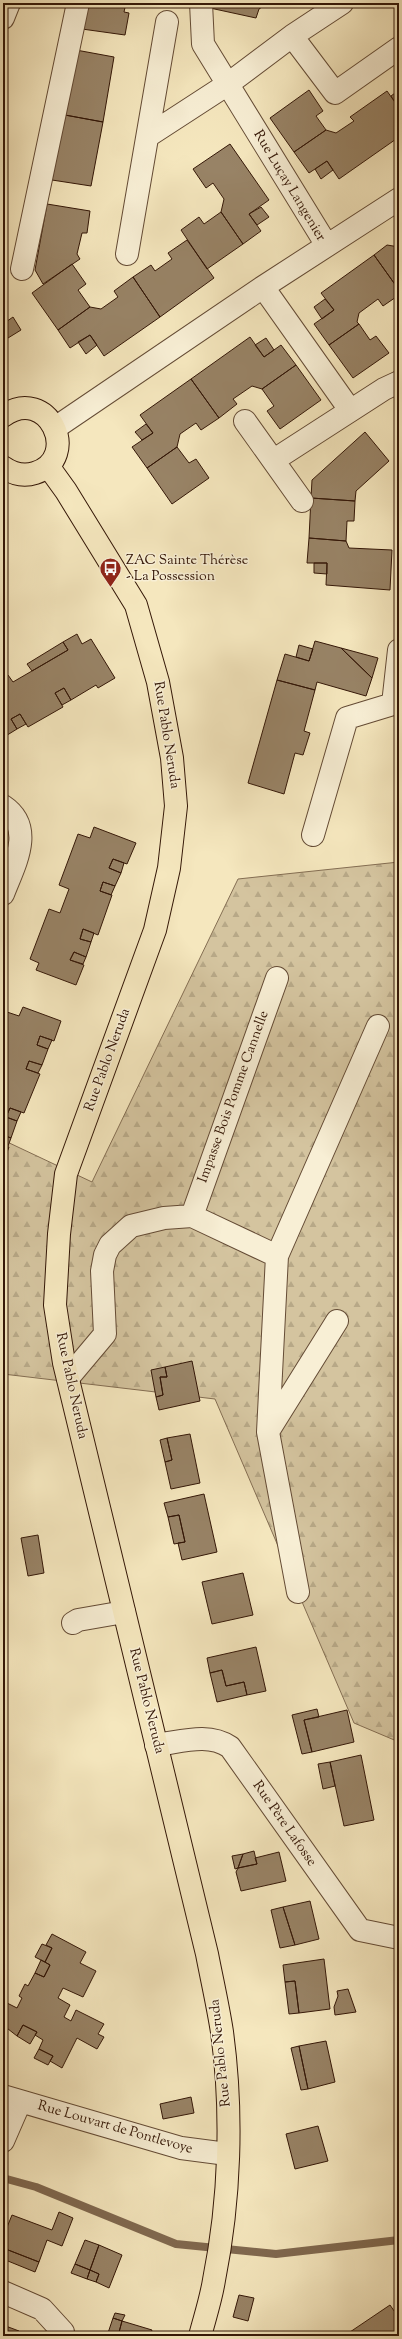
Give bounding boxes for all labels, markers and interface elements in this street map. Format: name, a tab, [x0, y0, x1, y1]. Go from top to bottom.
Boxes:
street label: Rue Luçay Langenier	[248, 127, 331, 246]
place label: ZAC Sainte Thérèse - La Possession	[126, 551, 248, 587]
bus stop icon: ZAC Sainte Thérèse - La Possession	[97, 556, 123, 589]
street label: Rue Pablo Neruda	[148, 680, 184, 791]
street label: Rue Pablo Neruda	[80, 1005, 136, 1114]
street label: Impasse Bois Pomme Cannelle	[194, 1008, 274, 1186]
street label: Rue Pablo Neruda	[50, 1331, 92, 1442]
street label: Rue Pablo Neruda	[123, 1646, 169, 1757]
street label: Rue Père Lafosse	[247, 1777, 321, 1871]
street label: Rue Pablo Neruda	[205, 1998, 237, 2108]
street label: Rue Louvart de Pontlevoye	[35, 2096, 195, 2160]

